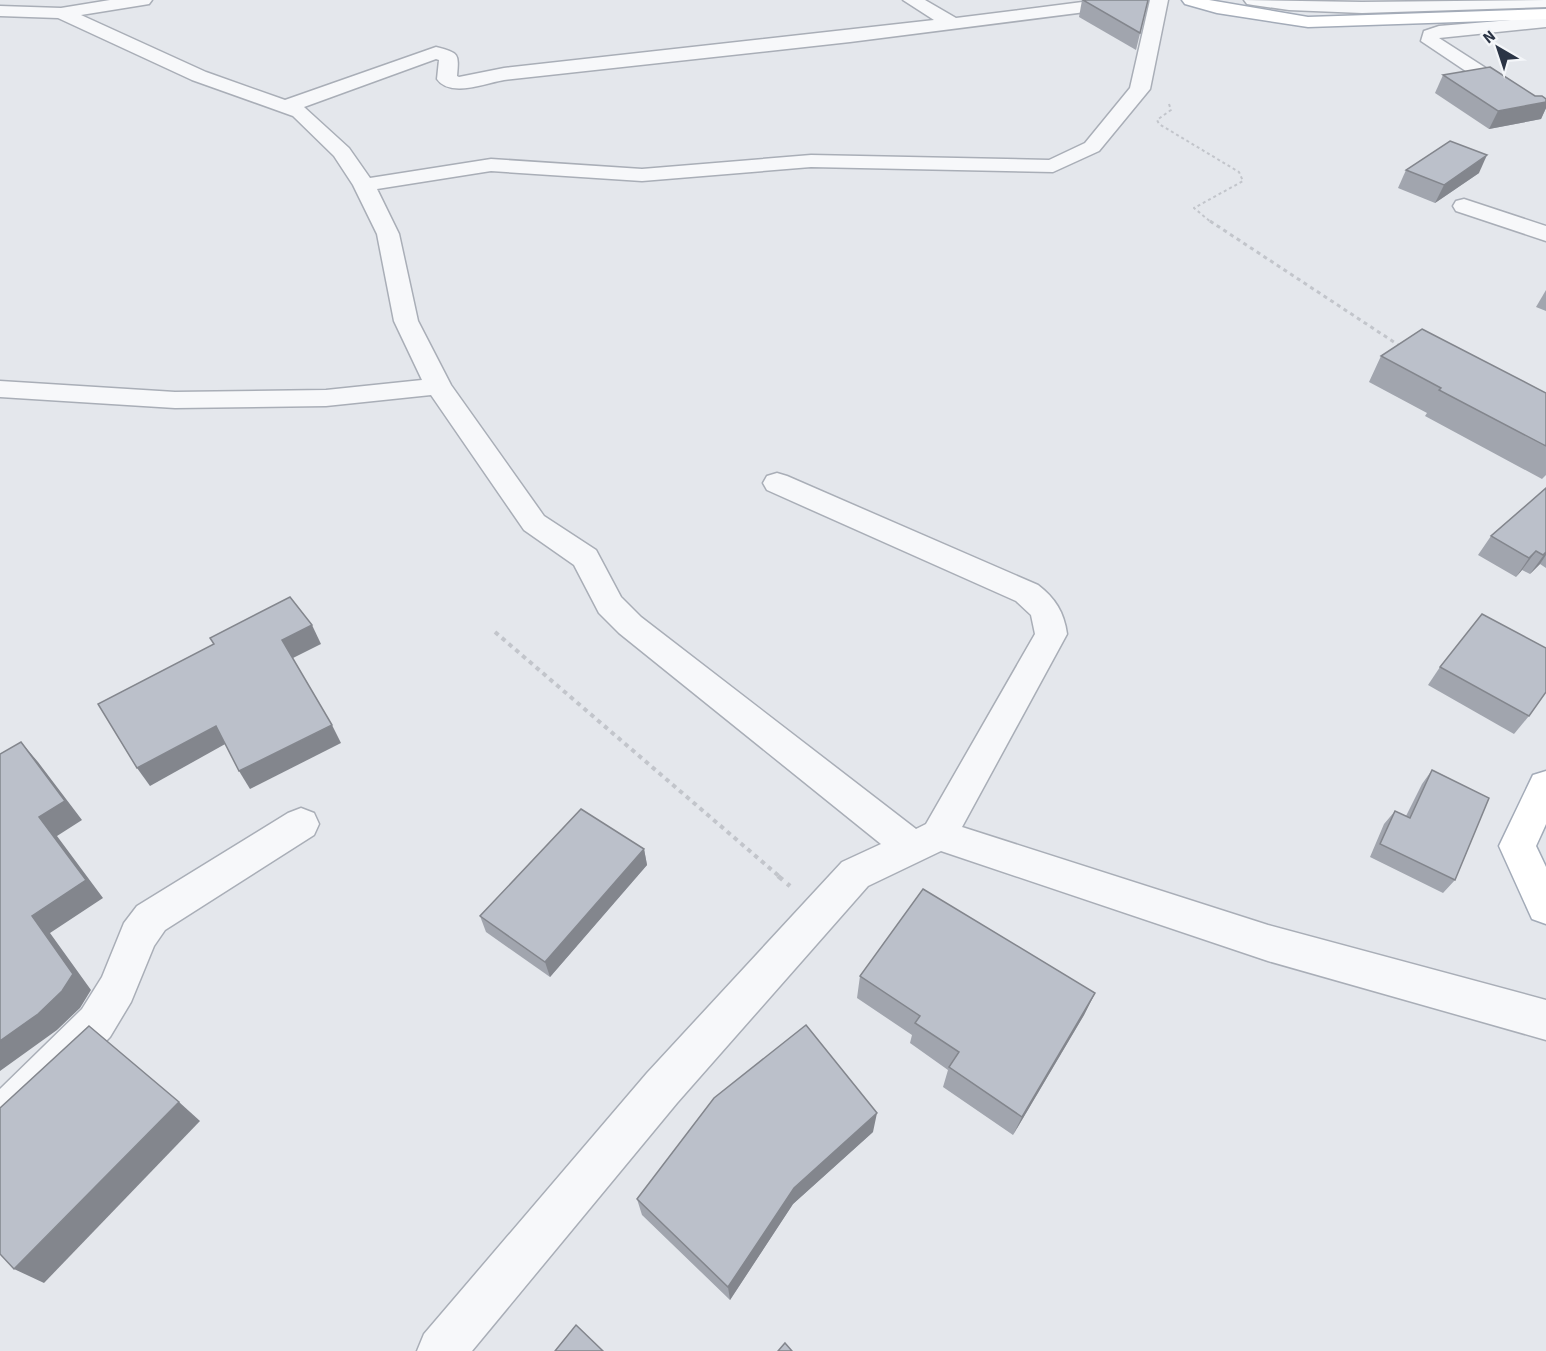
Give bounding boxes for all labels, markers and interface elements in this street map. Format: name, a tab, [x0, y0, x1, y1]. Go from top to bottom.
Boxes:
north arrow	[1468, 18, 1528, 78]
text: N	[1478, 25, 1500, 49]

